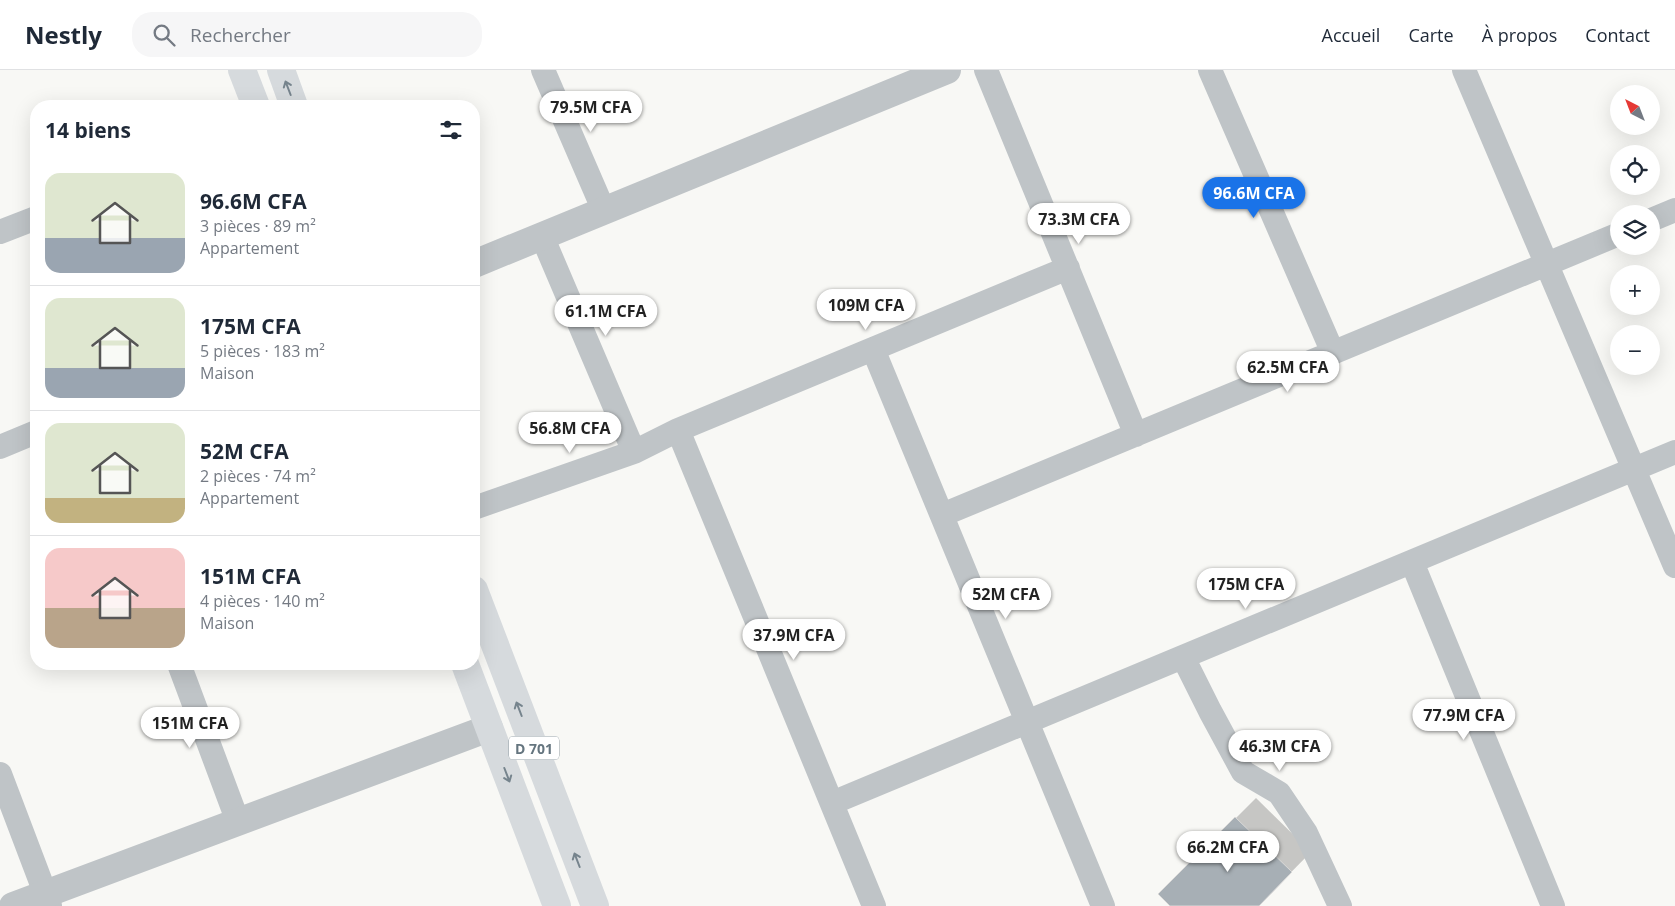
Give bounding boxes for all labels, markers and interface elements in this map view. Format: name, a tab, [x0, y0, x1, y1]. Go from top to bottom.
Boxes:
search box	[132, 12, 482, 57]
text: Nestly	[25, 18, 102, 51]
icon: search	[150, 21, 178, 49]
text: Rechercher	[190, 22, 291, 48]
text: Accueil	[1322, 23, 1380, 47]
text: Carte	[1408, 23, 1454, 47]
text: À propos	[1482, 23, 1557, 47]
text: Contact	[1585, 23, 1650, 47]
one-way arrow	[282, 81, 292, 96]
north arrow	[1610, 85, 1660, 135]
map controls	[1610, 85, 1660, 375]
pin: 79.5M CFA	[534, 90, 648, 133]
text: 79.5M CFA	[550, 96, 632, 118]
text: 14 biens	[45, 116, 131, 144]
icon: filters	[437, 116, 465, 144]
button: locate	[1610, 145, 1660, 195]
pin: 96.6M CFA	[1197, 176, 1311, 219]
text: 96.6M CFA	[1213, 182, 1295, 204]
text: 96.6M CFA	[200, 187, 307, 215]
icon: home	[85, 193, 145, 253]
pin: 73.3M CFA	[1022, 202, 1136, 245]
button: layers	[1610, 205, 1660, 255]
text: 73.3M CFA	[1038, 208, 1120, 230]
text: 3 pièces · 89 m²	[200, 215, 316, 237]
text: Appartement	[200, 237, 299, 259]
button: +	[1610, 265, 1660, 315]
pin: 109M CFA	[814, 288, 918, 331]
pin: 61.1M CFA	[549, 294, 663, 337]
text: 109M CFA	[828, 294, 904, 316]
text: 61.1M CFA	[565, 300, 647, 322]
text: 175M CFA	[200, 312, 301, 340]
icon: home	[85, 318, 145, 378]
button: −	[1610, 325, 1660, 375]
text: 5 pièces · 183 m²	[200, 340, 325, 362]
pin: 62.5M CFA	[1231, 350, 1345, 393]
text: 62.5M CFA	[1247, 356, 1329, 378]
text: Maison	[200, 362, 254, 384]
pin: 56.8M CFA	[513, 412, 627, 454]
text: 56.8M CFA	[529, 417, 611, 439]
text: 52M CFA	[200, 437, 289, 465]
icon: home	[85, 443, 145, 503]
text: 2 pièces · 74 m²	[200, 465, 316, 487]
text: Appartement	[200, 487, 299, 509]
text: 151M CFA	[200, 562, 301, 590]
icon: home	[85, 568, 145, 628]
pin: 175M CFA	[1194, 568, 1298, 610]
text: 175M CFA	[1208, 573, 1284, 595]
pin: 52M CFA	[960, 578, 1052, 620]
text: 52M CFA	[972, 583, 1040, 605]
text: 4 pièces · 140 m²	[200, 590, 325, 612]
text: Maison	[200, 612, 254, 634]
pin: 37.9M CFA	[737, 618, 851, 661]
text: 37.9M CFA	[753, 624, 835, 646]
pin: 77.9M CFA	[1407, 698, 1521, 741]
one-way arrow	[514, 702, 523, 717]
text: 77.9M CFA	[1423, 704, 1505, 726]
pin: 151M CFA	[138, 706, 242, 749]
text: 151M CFA	[152, 712, 228, 734]
pin: 46.3M CFA	[1223, 730, 1337, 772]
text: 46.3M CFA	[1239, 735, 1321, 757]
road number: D 701	[509, 736, 559, 760]
one-way arrow	[503, 767, 512, 782]
pin: 66.2M CFA	[1171, 830, 1285, 873]
text: 66.2M CFA	[1187, 836, 1269, 858]
one-way arrow	[572, 853, 581, 869]

